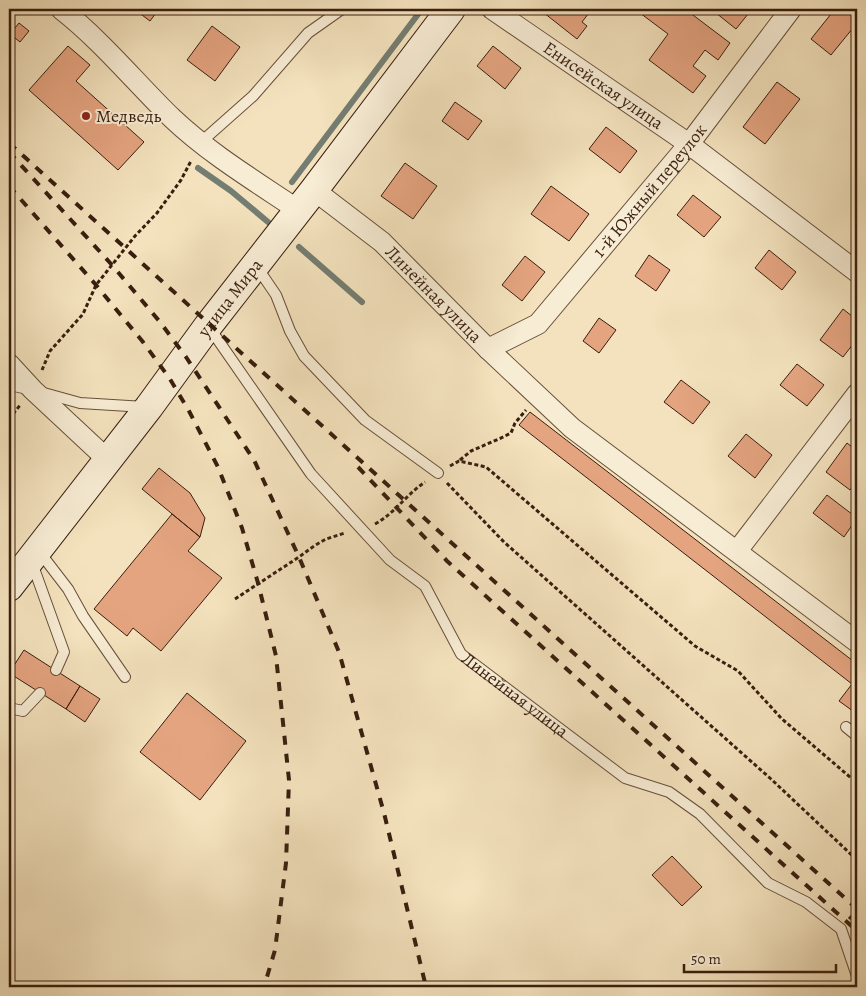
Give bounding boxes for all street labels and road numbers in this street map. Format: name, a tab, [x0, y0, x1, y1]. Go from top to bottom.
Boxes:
street label: Енисейская улица	[538, 36, 669, 135]
street label: 1-й Южный переулок	[587, 119, 712, 262]
street label: Линейная улица	[380, 240, 488, 349]
street label: улица Мира	[191, 253, 268, 343]
street label: Линейная улица	[457, 647, 574, 744]

